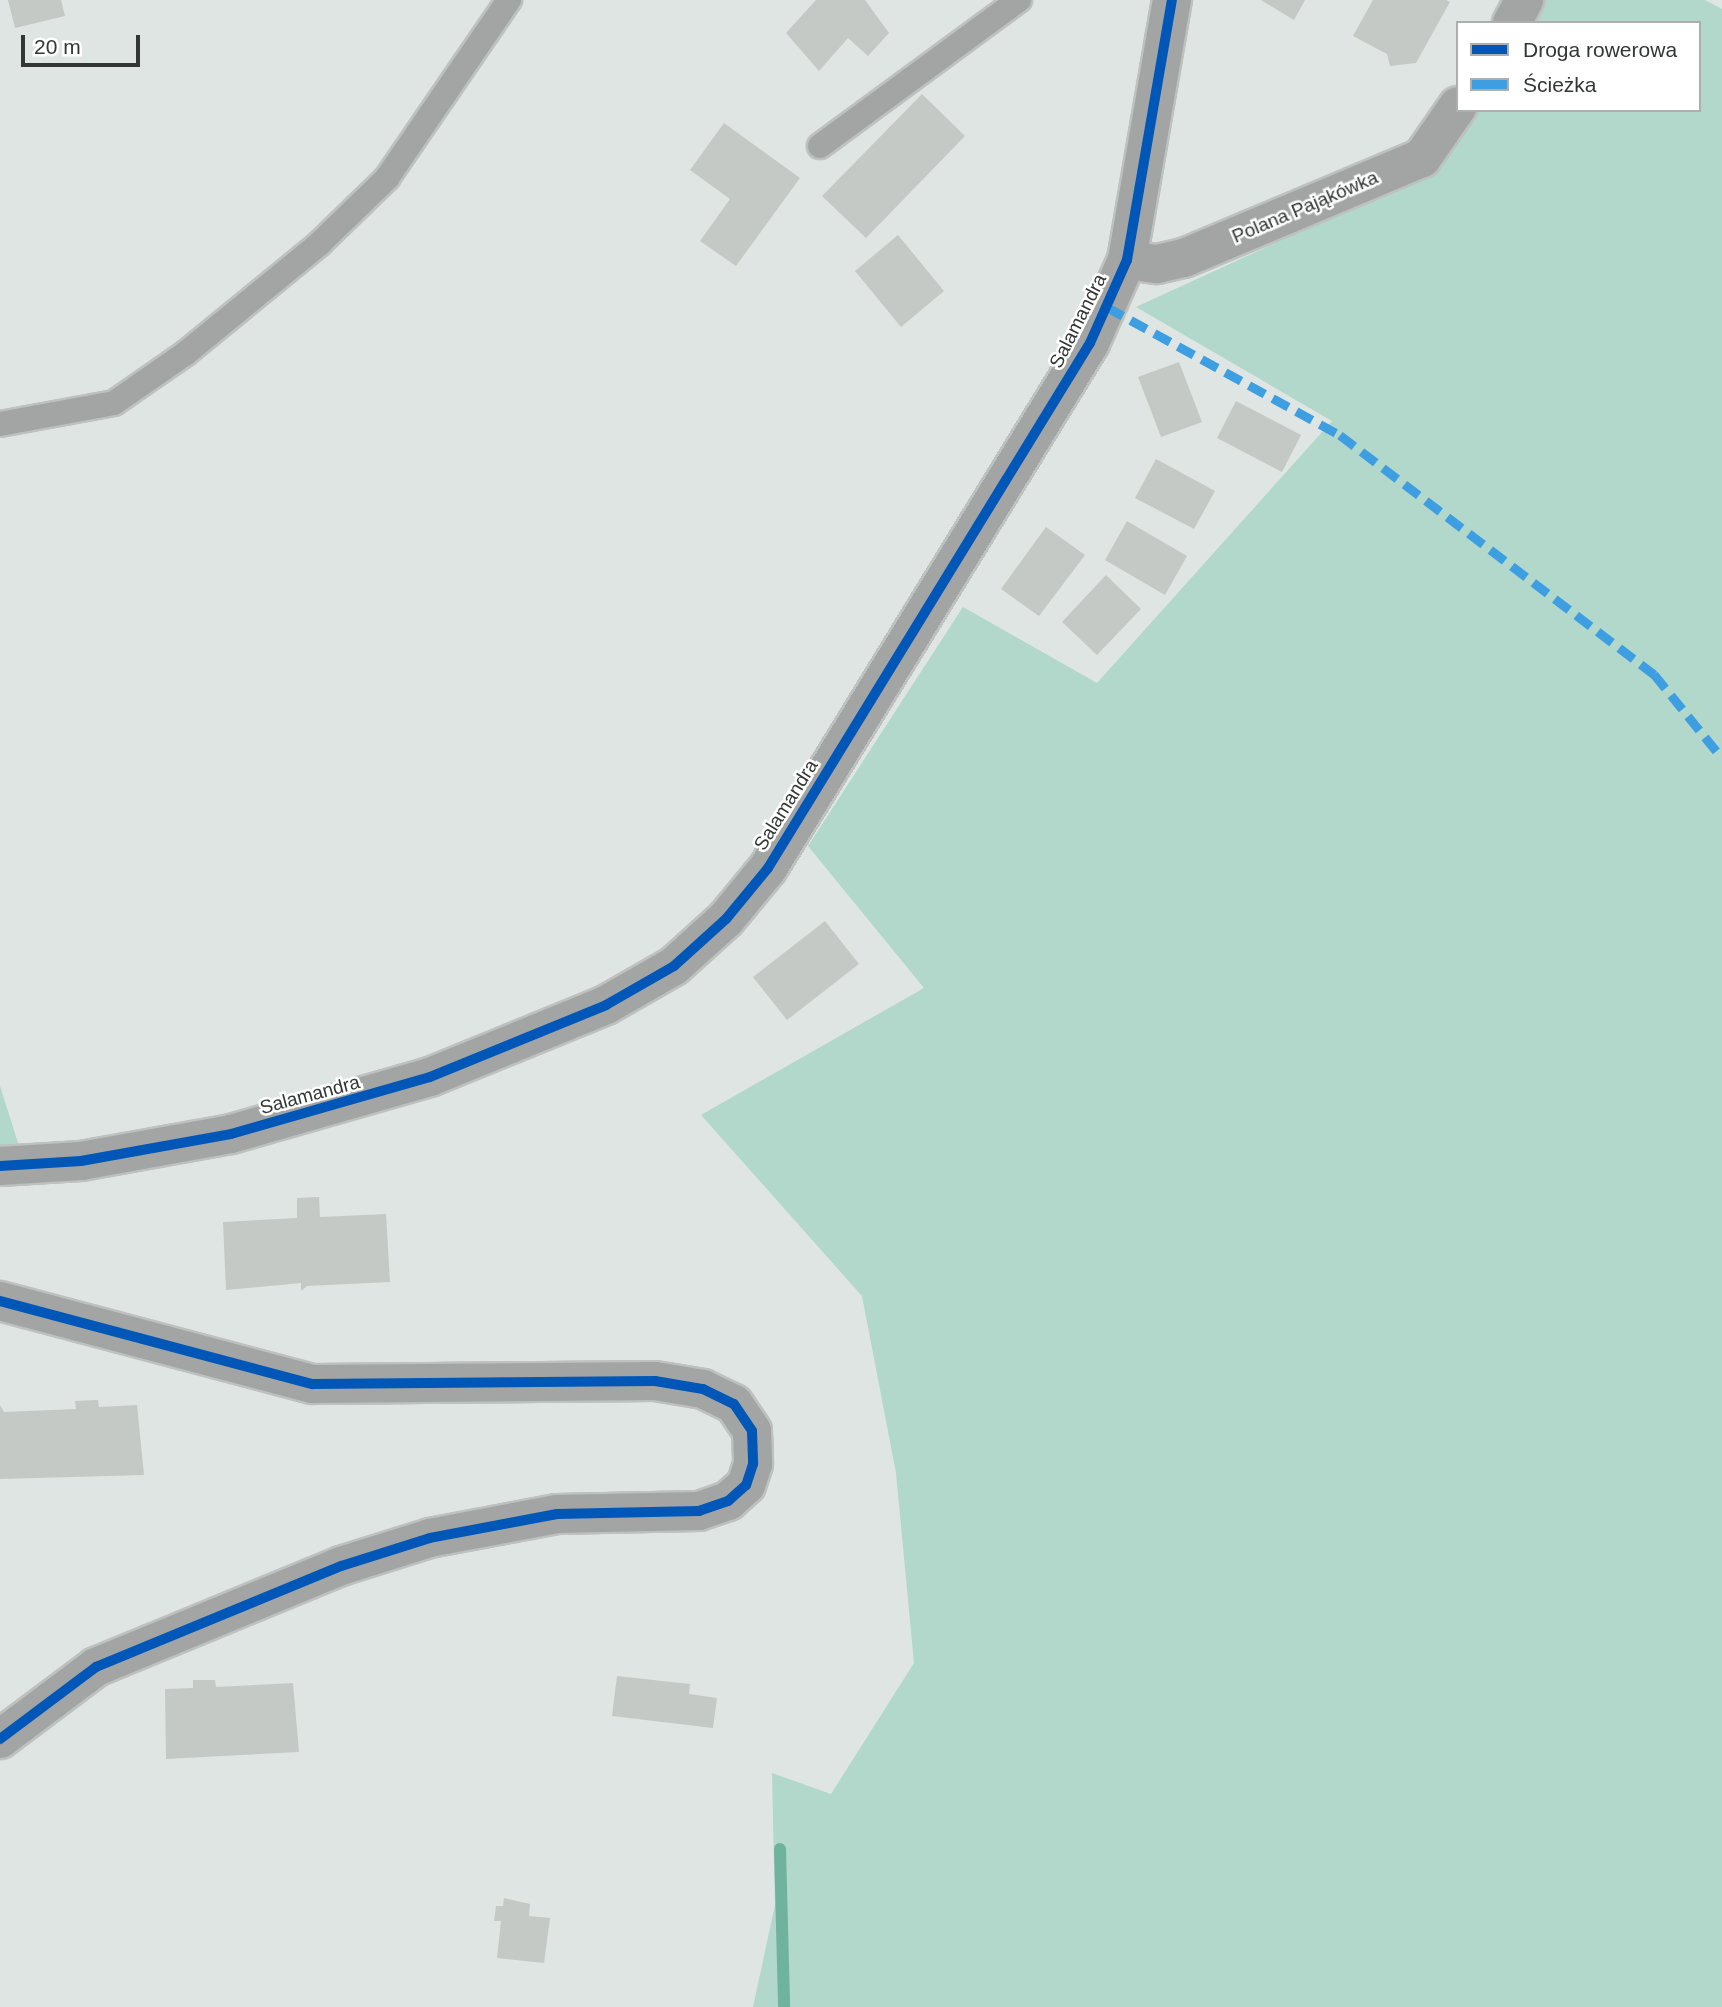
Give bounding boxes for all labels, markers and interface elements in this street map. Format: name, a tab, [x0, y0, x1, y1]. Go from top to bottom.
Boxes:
scale bar	[24, 21, 144, 65]
legend	[1456, 21, 1701, 112]
text: 20 m	[34, 35, 81, 58]
text: Droga rowerowa	[1523, 38, 1677, 61]
text: Ścieżka	[1523, 73, 1597, 96]
street label: Polana Pająkówka	[1229, 166, 1381, 248]
street label: Salamandra	[1045, 270, 1111, 372]
street label: Salamandra	[749, 756, 823, 854]
street label: Salamandra	[258, 1071, 362, 1119]

